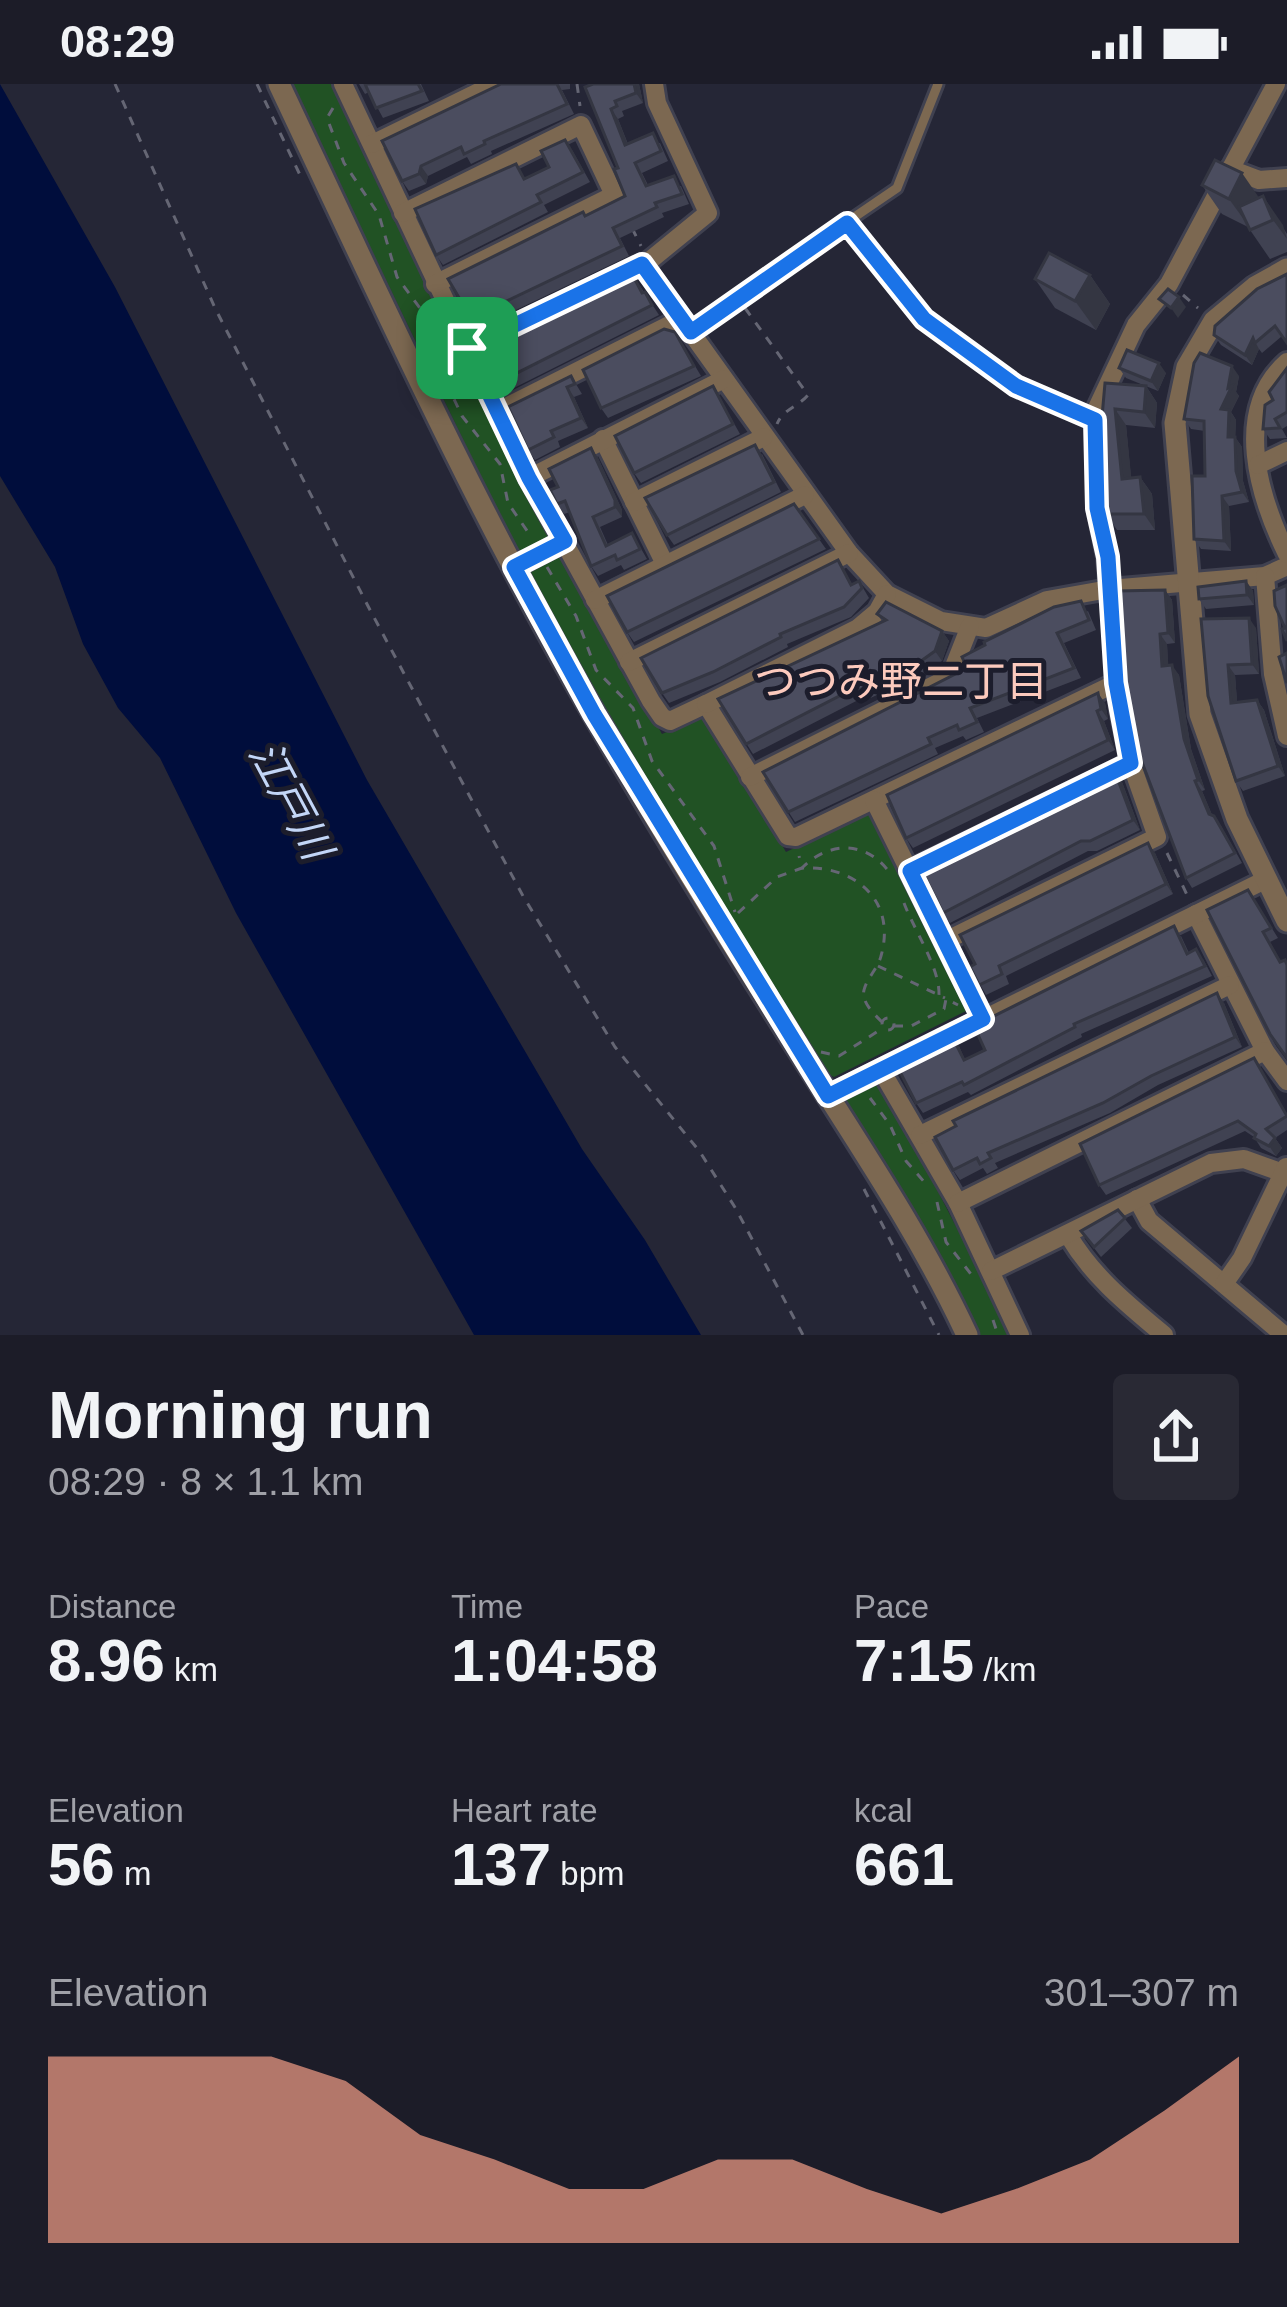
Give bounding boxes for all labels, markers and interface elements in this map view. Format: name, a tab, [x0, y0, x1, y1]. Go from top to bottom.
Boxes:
text: 08:29	[60, 16, 175, 67]
pin	[416, 297, 518, 399]
icon: arrive	[434, 315, 500, 381]
district label: つつみ野二丁目	[754, 658, 1048, 705]
water label: 江戸川	[240, 734, 343, 870]
button: share	[1113, 1374, 1239, 1500]
text: Morning run	[48, 1378, 433, 1452]
text: 08:29 · 8 × 1.1 km	[48, 1460, 363, 1503]
text: Distance	[48, 1588, 176, 1625]
text: Time	[451, 1588, 523, 1625]
text: Pace	[854, 1588, 929, 1625]
text: 8.96	[48, 1627, 165, 1694]
text: 1:04:58	[451, 1627, 658, 1694]
text: 7:15	[854, 1627, 974, 1694]
text: km	[165, 1651, 218, 1688]
text: /km	[974, 1651, 1036, 1688]
text: Elevation	[48, 1792, 184, 1829]
text: Heart rate	[451, 1792, 598, 1829]
text: kcal	[854, 1792, 913, 1829]
text: 56	[48, 1831, 115, 1898]
text: 137	[451, 1831, 551, 1898]
text: 661	[854, 1831, 954, 1898]
text: m	[115, 1855, 151, 1892]
text: bpm	[551, 1855, 624, 1892]
text: Elevation	[48, 1971, 208, 2014]
text: 301–307 m	[1044, 1971, 1239, 2014]

